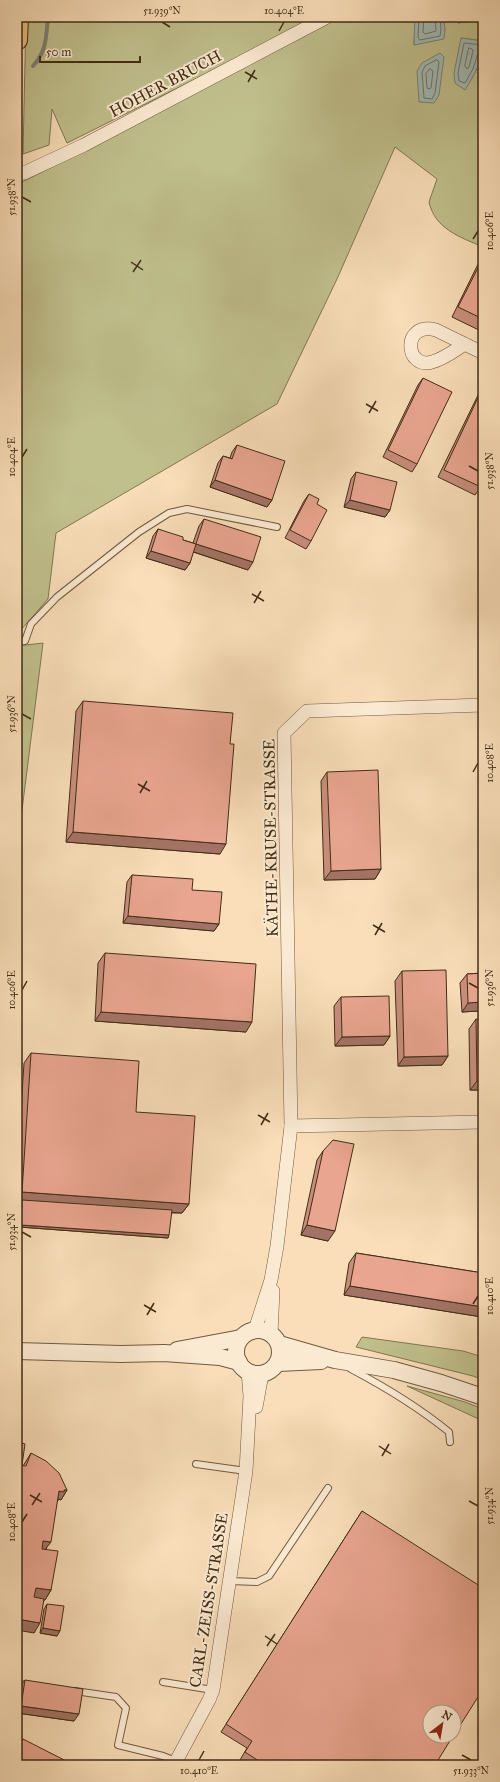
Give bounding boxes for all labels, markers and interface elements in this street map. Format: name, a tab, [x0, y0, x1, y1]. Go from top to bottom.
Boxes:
text: 51.939°N	[143, 5, 181, 17]
text: 10.404°E	[264, 5, 304, 17]
scale bar	[40, 38, 140, 64]
text: 50 m	[46, 45, 71, 59]
street label: HOHER BRUCH	[106, 46, 225, 121]
text: 51.938°N	[6, 178, 18, 216]
text: 10.406°E	[484, 211, 496, 251]
text: 10.404°E	[6, 437, 18, 477]
text: 51.938°N	[484, 452, 496, 490]
text: 51.936°N	[6, 695, 18, 733]
street label: KÄTHE-KRUSE-STRASSE	[258, 739, 282, 937]
text: 10.408°E	[484, 743, 496, 783]
text: 51.936°N	[484, 969, 496, 1007]
text: 10.406°E	[6, 970, 18, 1010]
text: 51.934°N	[6, 1213, 18, 1251]
text: 10.410°E	[484, 1277, 496, 1315]
text: 51.934°N	[484, 1487, 496, 1525]
text: 10.408°E	[6, 1502, 18, 1542]
street label: CARL-ZEISS-STRASSE	[185, 1511, 232, 1689]
north arrow	[422, 1704, 462, 1744]
text: N	[440, 1708, 455, 1724]
text: 10.410°E	[180, 1765, 218, 1777]
text: 51.933°N	[453, 1765, 490, 1777]

